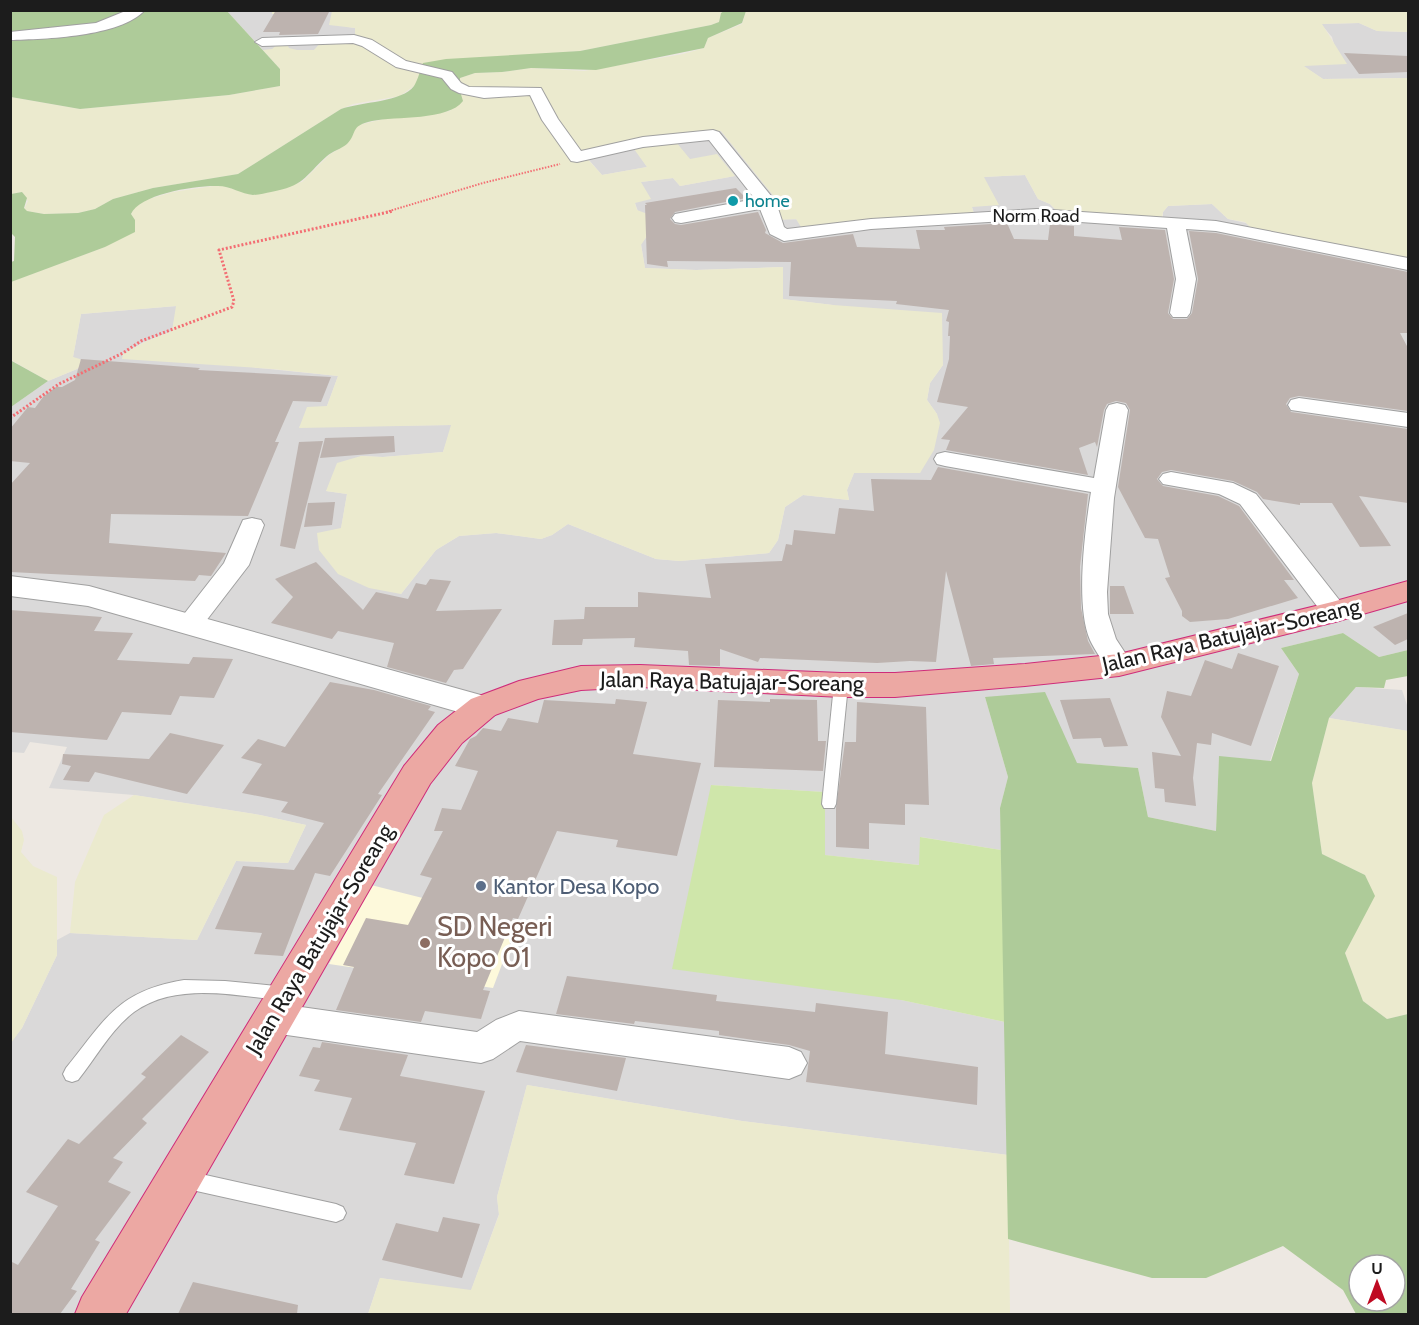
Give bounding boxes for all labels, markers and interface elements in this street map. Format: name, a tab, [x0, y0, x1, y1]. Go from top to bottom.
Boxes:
place label: home	[745, 190, 790, 212]
marker: home	[726, 194, 740, 208]
street label: Norm Road	[993, 205, 1079, 227]
street label: Jalan Raya Batujajar-Soreang	[1099, 592, 1364, 679]
street label: Jalan Raya Batujajar-Soreang	[599, 666, 865, 697]
street label: Jalan Raya Batujajar-Soreang	[239, 818, 399, 1060]
place label: Kantor Desa Kopo	[493, 873, 659, 900]
marker: Kantor Desa Kopo	[474, 879, 488, 893]
place label: SD Negeri Kopo 01	[437, 910, 552, 974]
marker: SD Negeri Kopo 01	[418, 936, 432, 950]
north arrow	[1347, 1253, 1407, 1313]
text: U	[1371, 1259, 1383, 1278]

